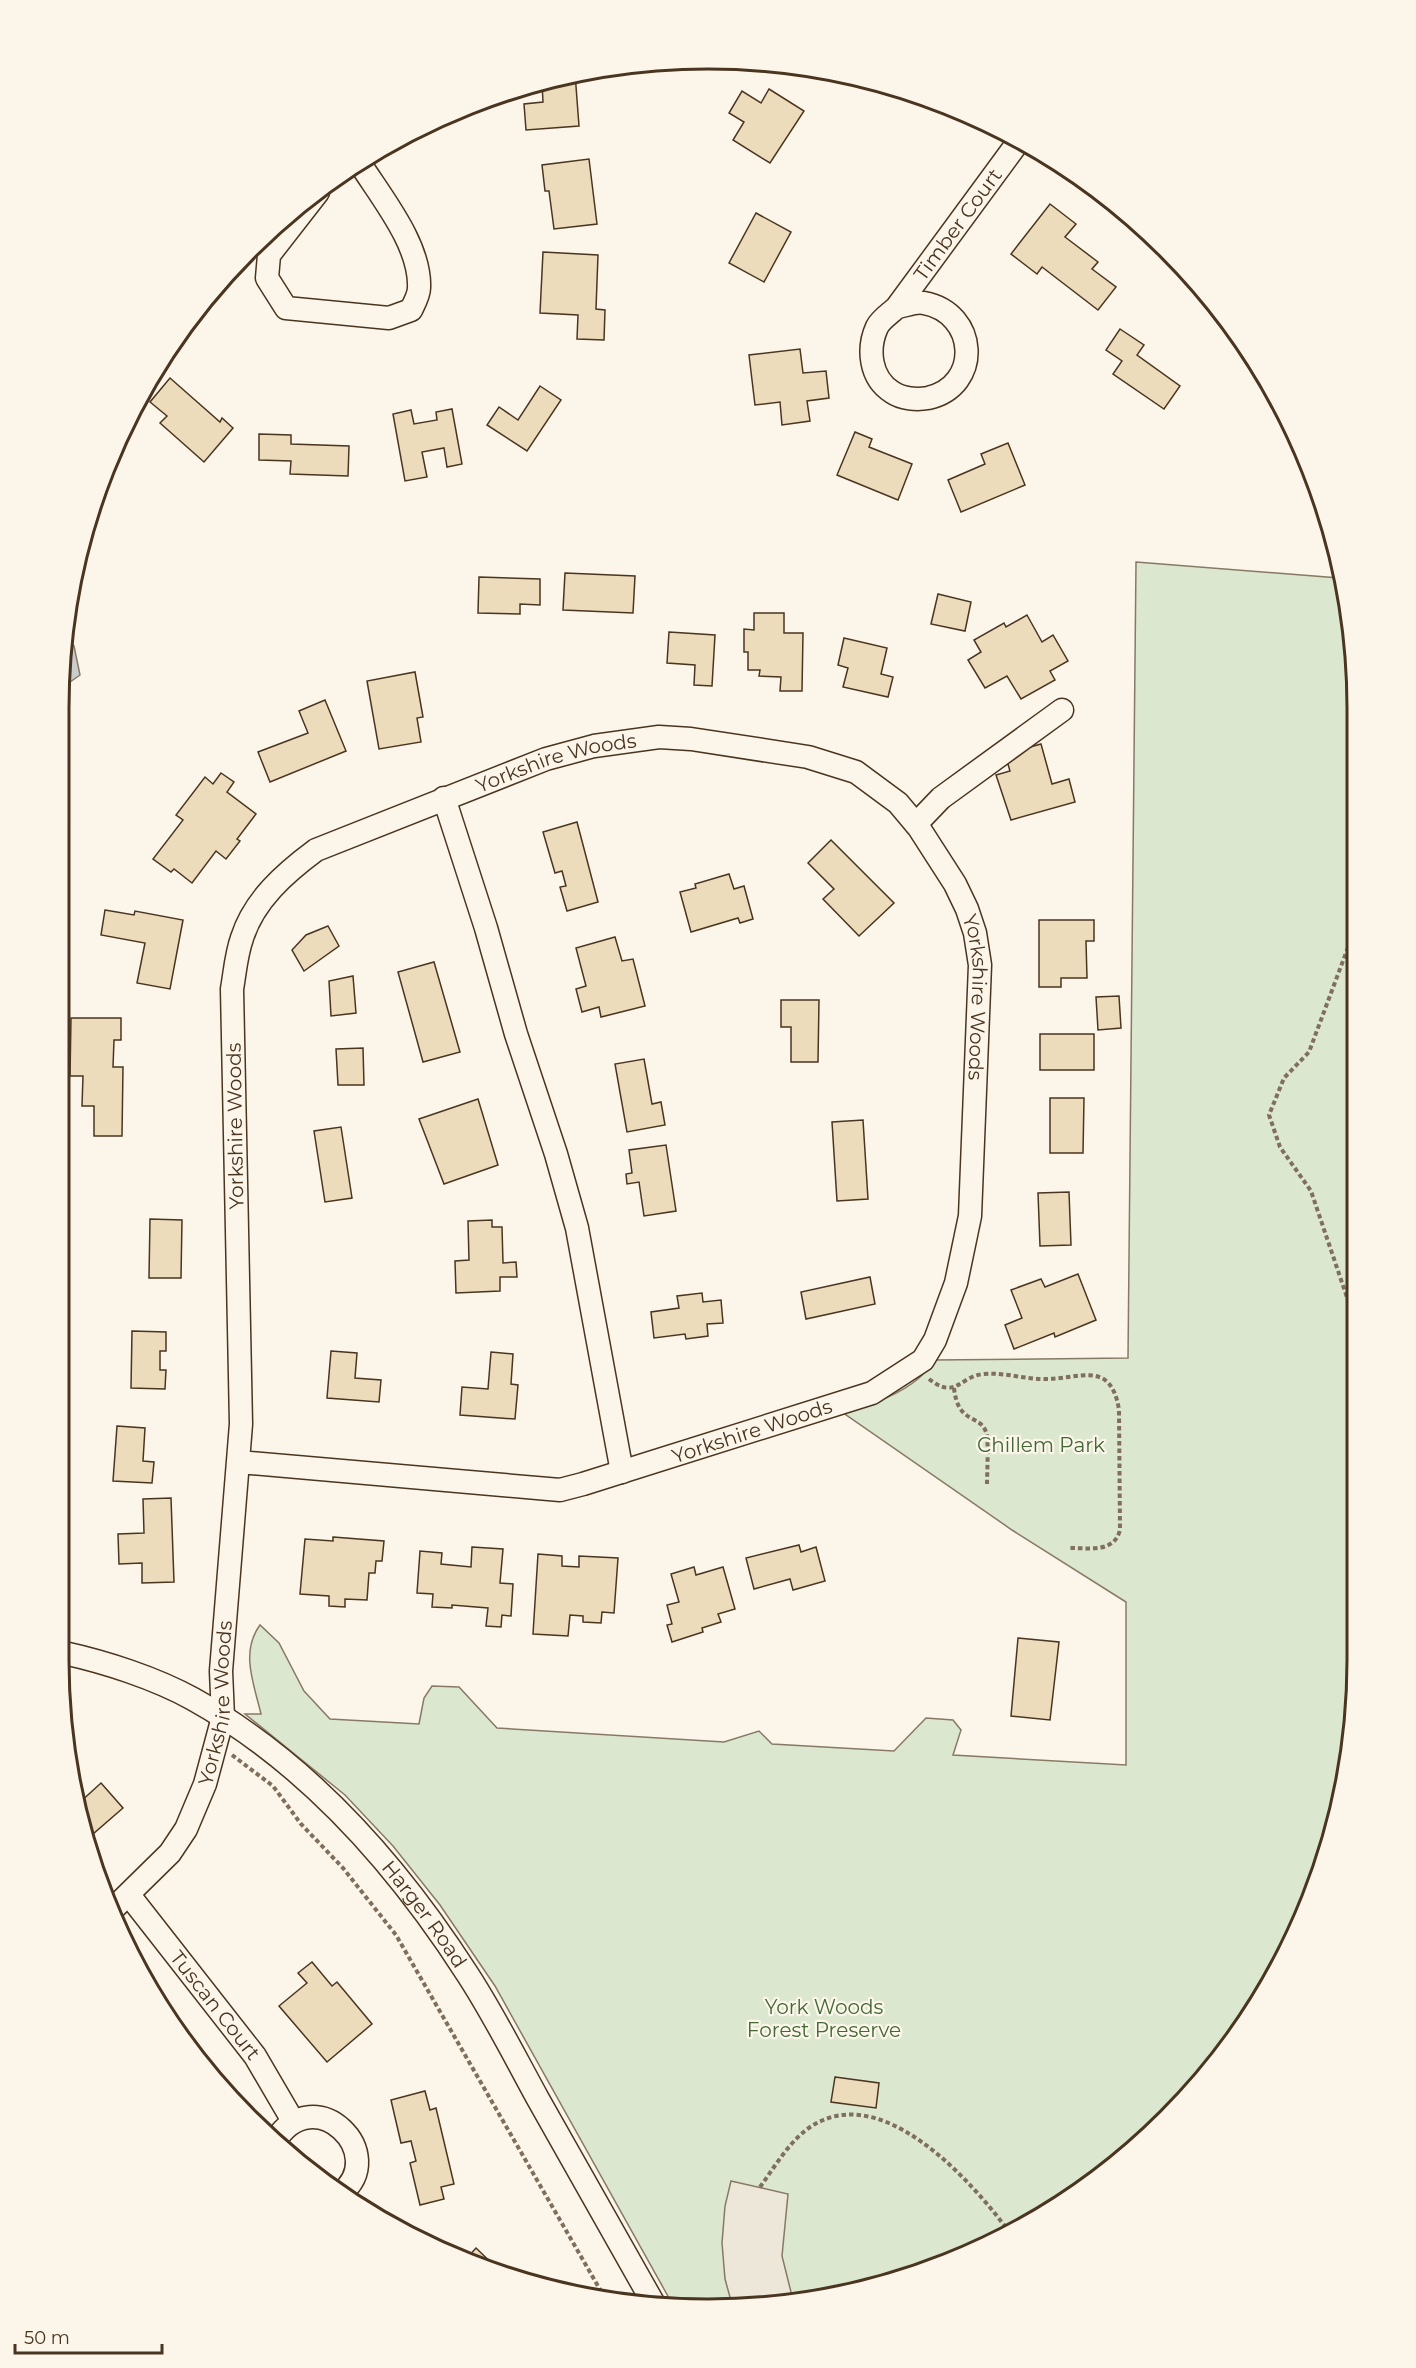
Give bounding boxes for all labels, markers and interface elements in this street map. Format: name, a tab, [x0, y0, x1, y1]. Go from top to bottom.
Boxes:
street label: Timber Court	[909, 164, 1007, 285]
street label: Yorkshire Woods	[472, 728, 638, 798]
street label: Yorkshire Woods	[958, 911, 992, 1081]
street label: Yorkshire Woods	[222, 1042, 248, 1210]
street label: Yorkshire Woods	[669, 1394, 835, 1468]
park label: Chillem Park	[977, 1433, 1105, 1457]
street label: Yorkshire Woods	[193, 1619, 237, 1788]
street label: Harger Road	[377, 1856, 472, 1972]
street label: Tuscan Court	[165, 1946, 266, 2065]
park label: York Woods Forest Preserve	[747, 1995, 901, 2042]
scale bar	[15, 2317, 162, 2355]
text: 50 m	[24, 2327, 70, 2349]

